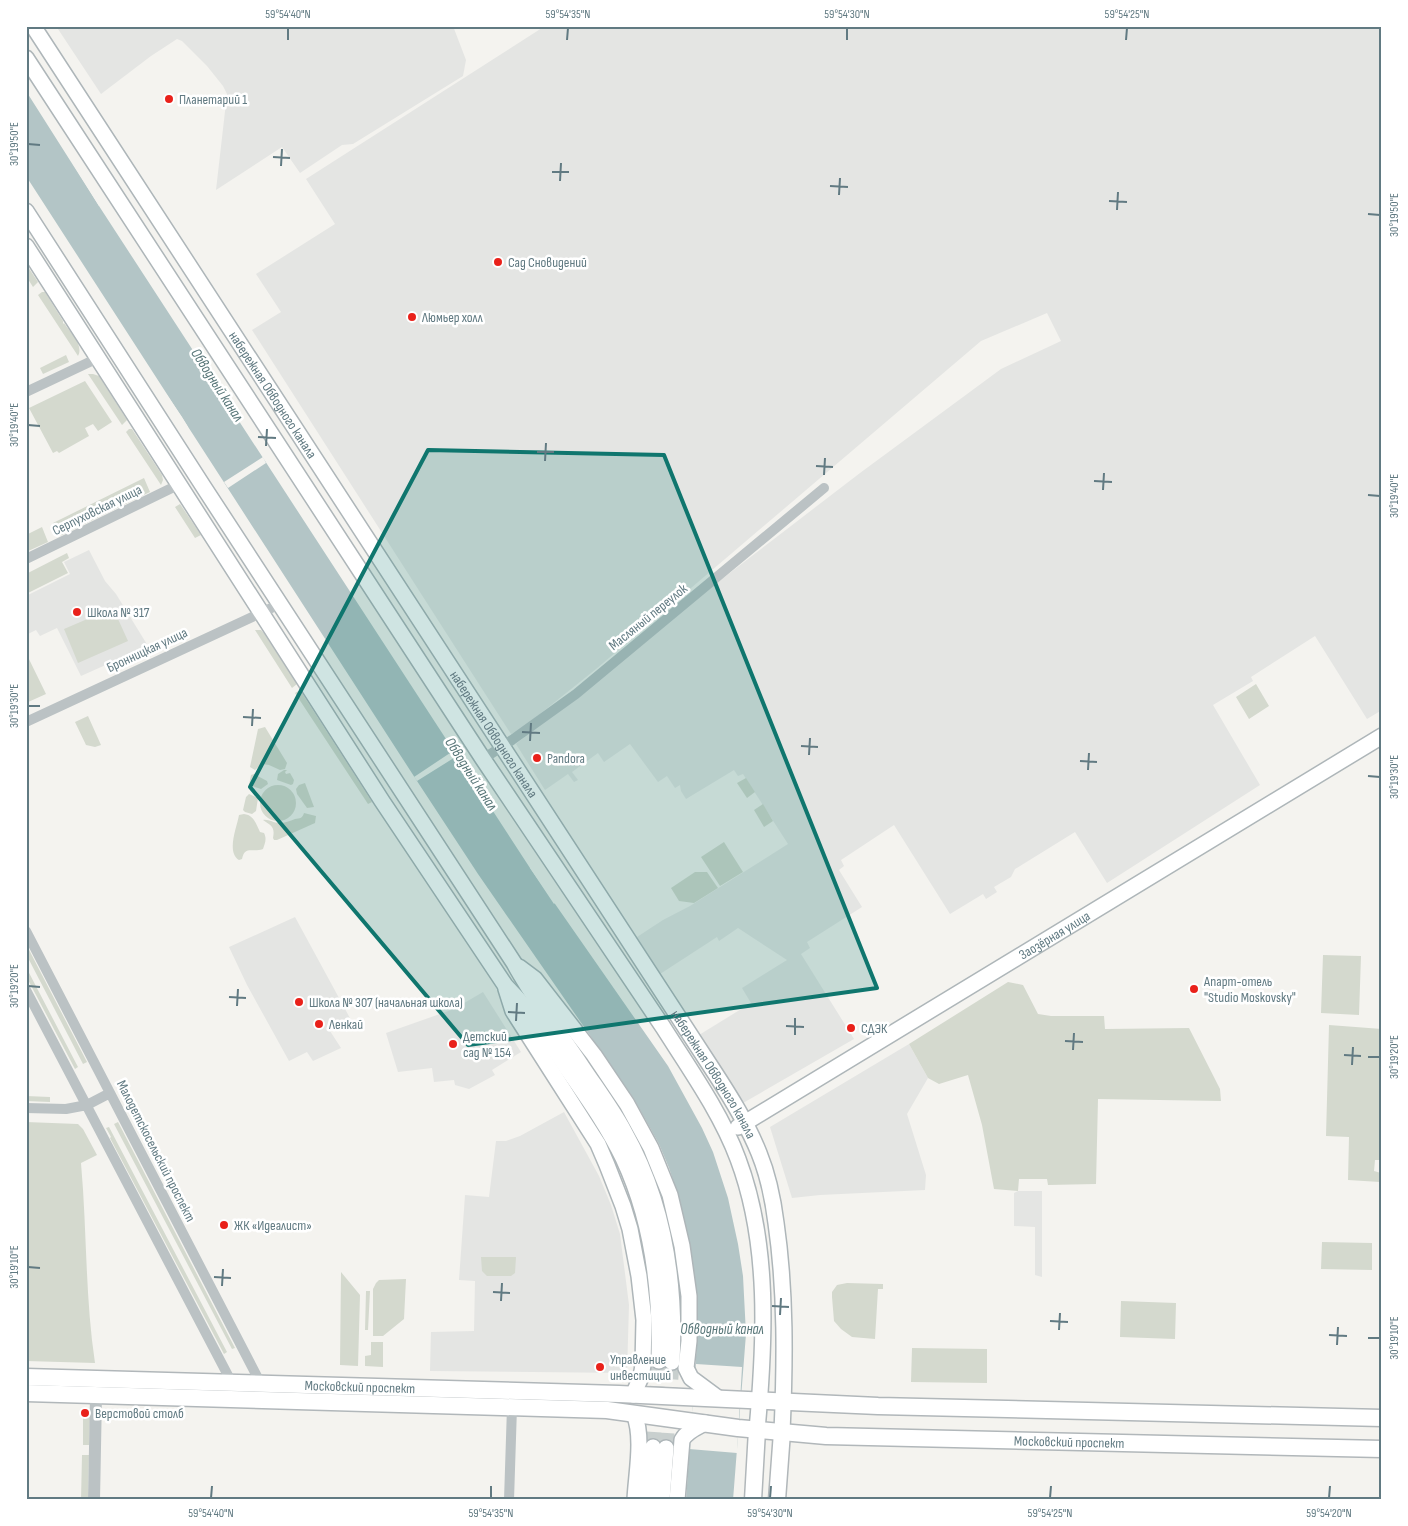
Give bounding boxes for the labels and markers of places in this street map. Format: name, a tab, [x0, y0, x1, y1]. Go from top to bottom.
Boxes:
place label: Планетарий 1	[179, 91, 247, 108]
marker: Планетарий 1	[163, 93, 175, 105]
place label: Сад Сновидений	[508, 254, 587, 271]
marker: Сад Сновидений	[492, 256, 504, 268]
place label: Люмьер холл	[421, 309, 483, 326]
marker: Люмьер холл	[406, 311, 418, 323]
place label: Школа № 317	[87, 604, 150, 621]
marker: Школа № 317	[71, 606, 83, 618]
place label: Pandora	[547, 750, 585, 767]
marker: Pandora	[531, 752, 543, 764]
place label: Апарт-отель "Studio Moskovsky"	[1203, 973, 1296, 1006]
marker: Апарт-отель "Studio Moskovsky"	[1188, 983, 1200, 995]
place label: Школа № 307 (начальная школа)	[309, 994, 463, 1011]
marker: Школа № 307 (начальная школа)	[293, 996, 305, 1008]
place label: Ленкай	[328, 1016, 363, 1033]
marker: Ленкай	[313, 1018, 325, 1030]
place label: СДЭК	[861, 1020, 888, 1037]
marker: СДЭК	[845, 1022, 857, 1034]
place label: Детский сад № 154	[463, 1028, 511, 1061]
marker: Детский сад № 154	[447, 1038, 459, 1050]
place label: ЖК «Идеалист»	[234, 1217, 312, 1234]
marker: ЖК «Идеалист»	[218, 1219, 230, 1231]
place label: Управление инвестиций	[610, 1351, 671, 1384]
marker: Управление инвестиций	[594, 1361, 606, 1373]
place label: Верстовой столб	[95, 1405, 184, 1422]
marker: Верстовой столб	[79, 1407, 91, 1419]

